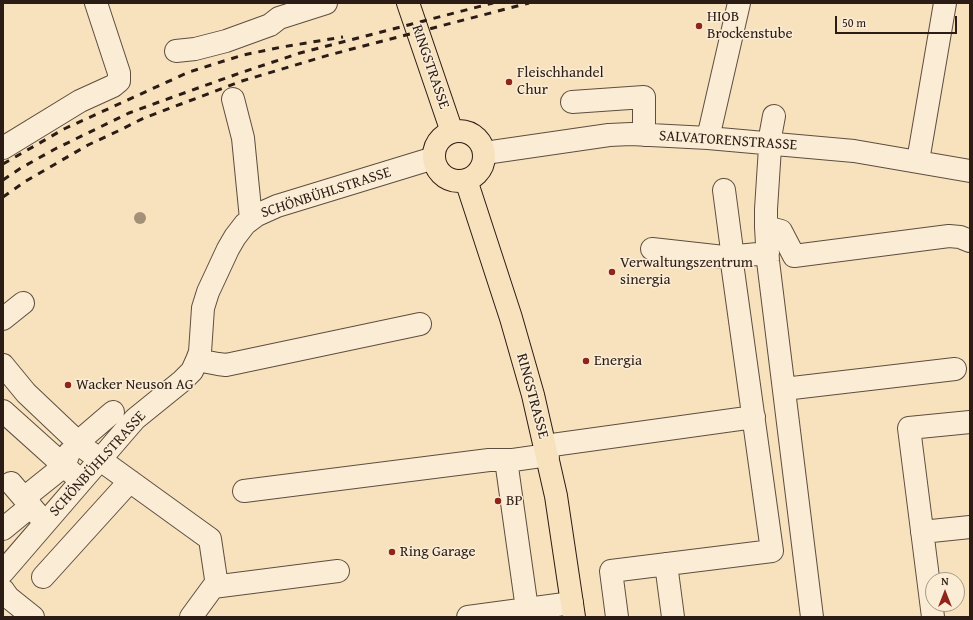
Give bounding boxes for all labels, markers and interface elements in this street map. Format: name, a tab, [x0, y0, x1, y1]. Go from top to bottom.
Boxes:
place label: HIOB Brockenstube	[707, 8, 792, 43]
scale bar	[837, 8, 959, 34]
text: 50 m	[842, 14, 866, 31]
marker: HIOB Brockenstube	[694, 21, 704, 31]
street label: RINGSTRASSE	[407, 23, 453, 111]
place label: Fleischhandel Chur	[517, 64, 604, 99]
marker: Fleischhandel Chur	[504, 77, 514, 87]
street label: SALVATORENSTRASSE	[658, 127, 798, 155]
street label: SCHÖNBÜHLSTRASSE	[259, 163, 393, 223]
place label: Verwaltungszentrum sinergia	[620, 254, 753, 289]
marker: Verwaltungszentrum sinergia	[607, 267, 617, 277]
street label: RINGSTRASSE	[512, 351, 552, 441]
place label: Energia	[594, 352, 642, 370]
marker: Energia	[581, 356, 591, 366]
place label: Wacker Neuson AG	[76, 376, 194, 394]
marker: Wacker Neuson AG	[63, 380, 73, 390]
street label: SCHÖNBÜHLSTRASSE	[46, 408, 150, 520]
place label: BP	[506, 492, 523, 510]
marker: BP	[493, 496, 503, 506]
place label: Ring Garage	[400, 543, 476, 561]
marker: Ring Garage	[387, 547, 397, 557]
north arrow	[925, 572, 965, 612]
text: N	[941, 573, 949, 589]

